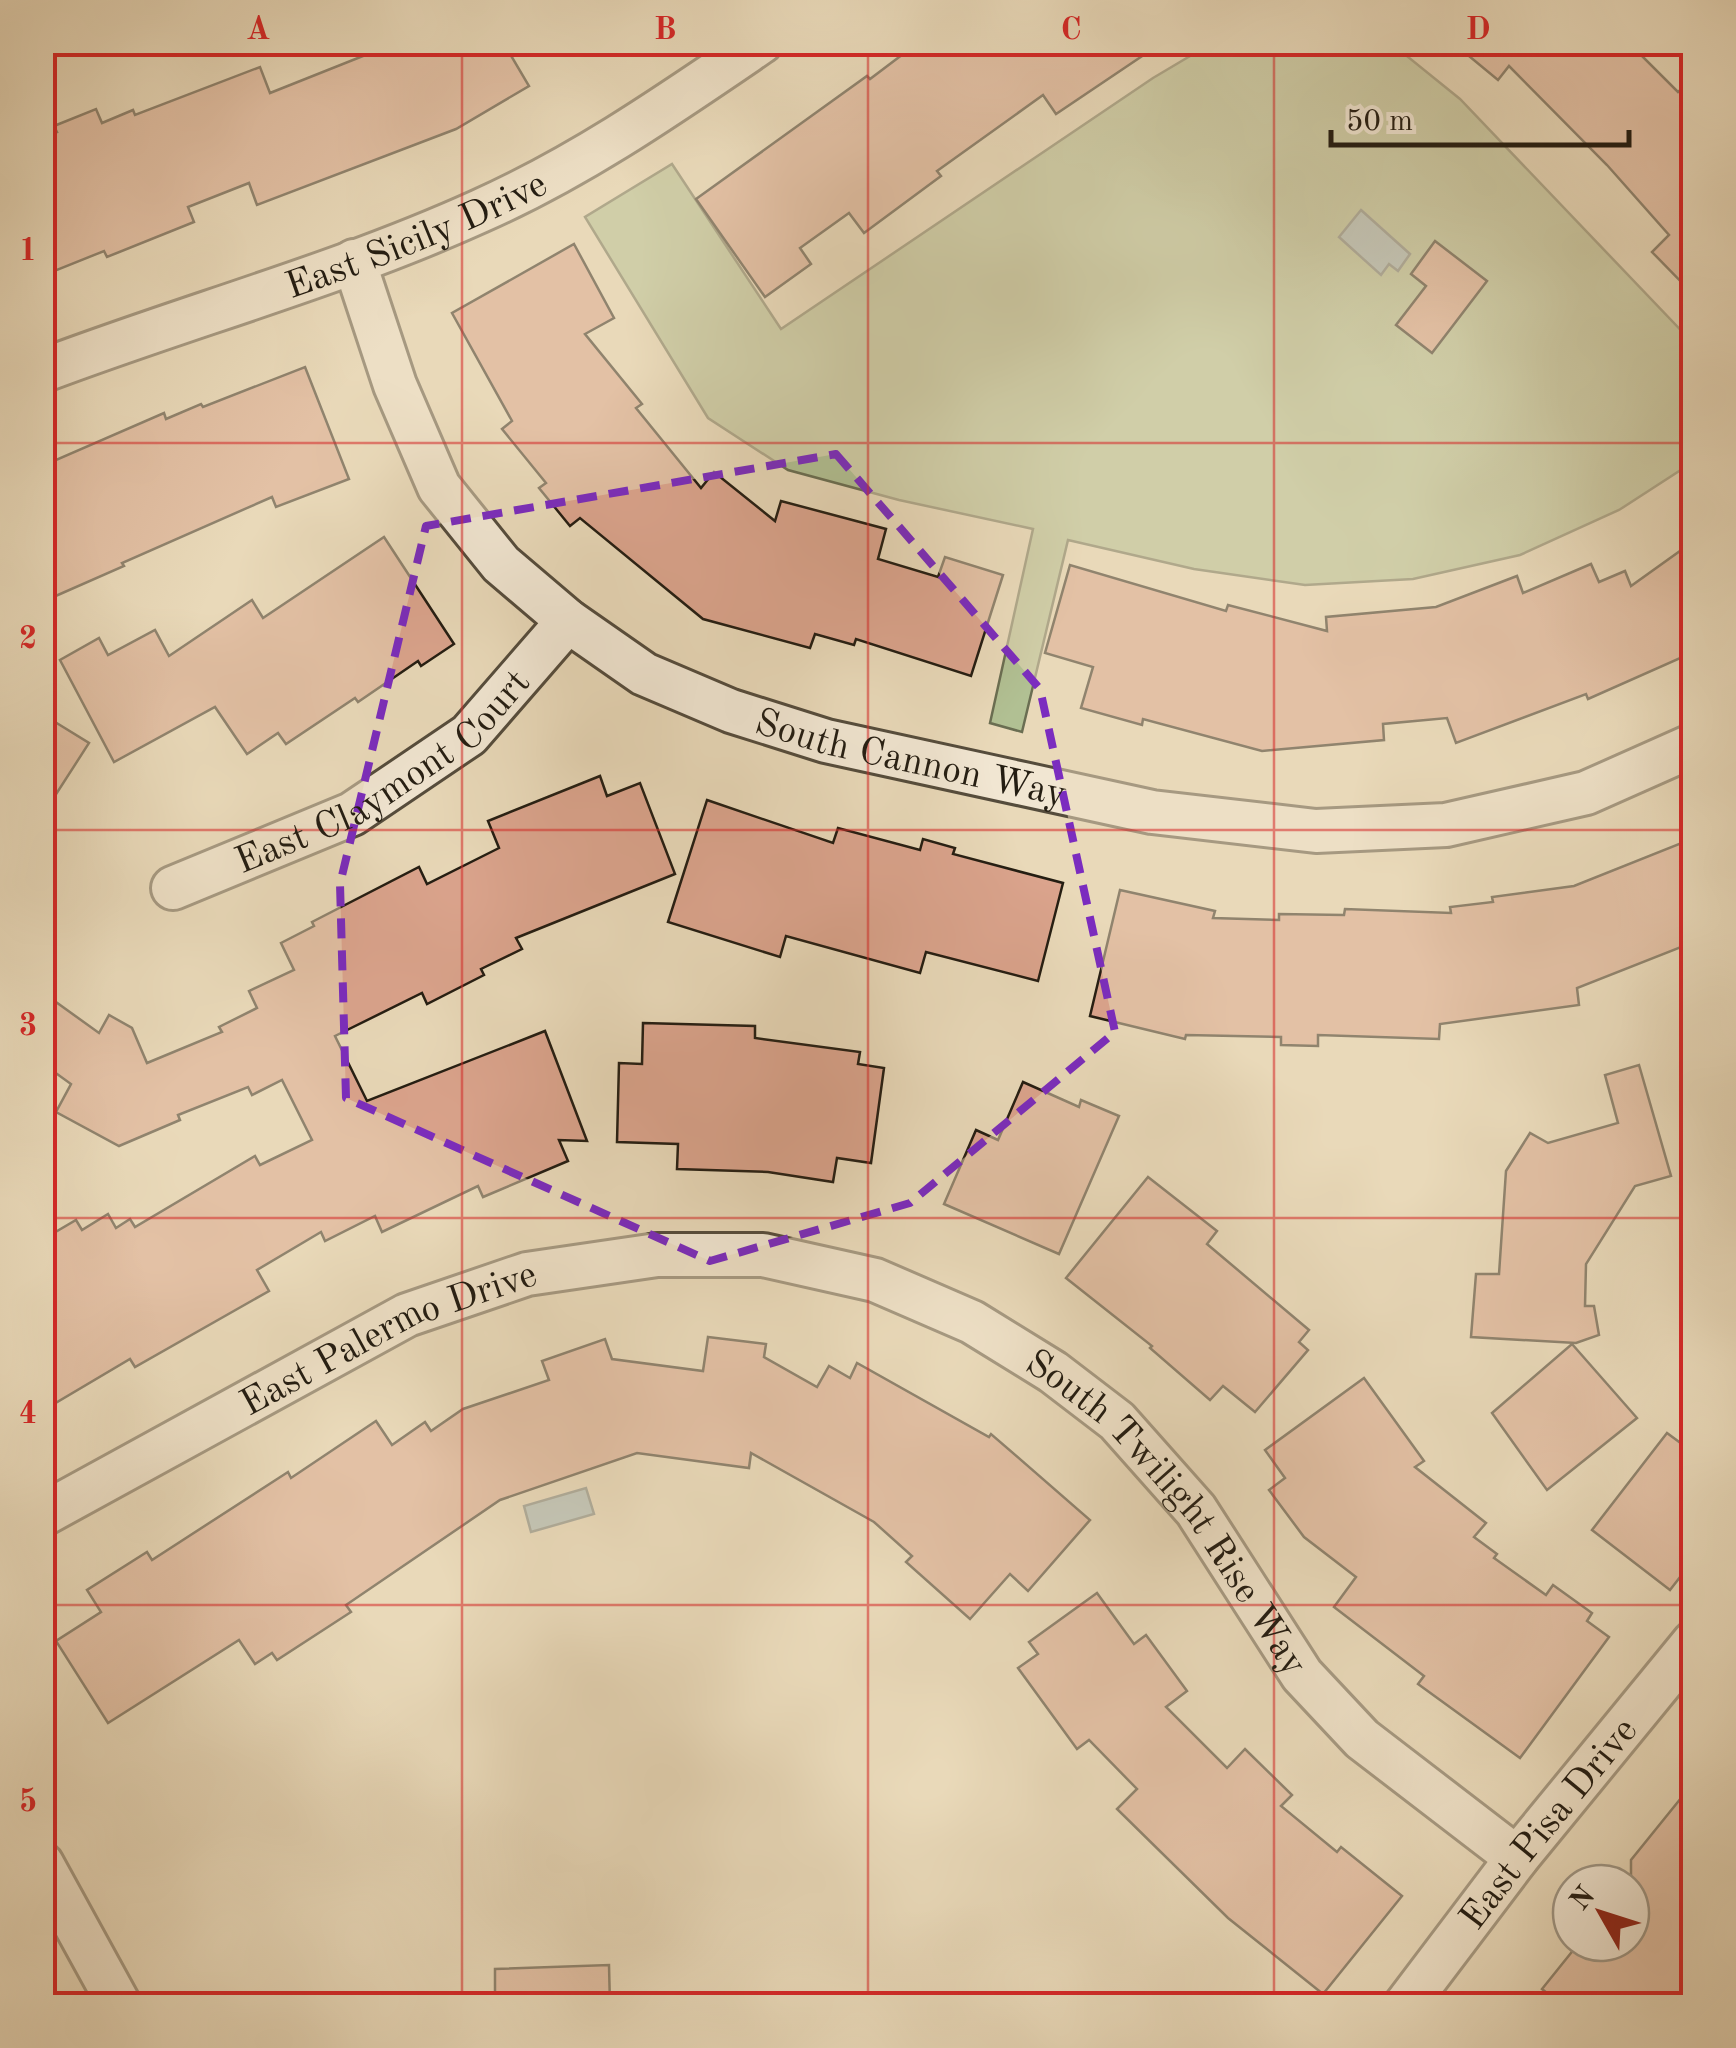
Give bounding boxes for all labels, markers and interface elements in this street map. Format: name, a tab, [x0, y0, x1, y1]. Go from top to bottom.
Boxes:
text: A	[246, 15, 270, 47]
text: B	[654, 15, 676, 47]
text: C	[1060, 15, 1082, 47]
text: D	[1465, 15, 1491, 47]
scale bar	[1331, 85, 1628, 147]
text: 50 m	[1346, 107, 1413, 137]
street label: East Sicily Drive	[281, 166, 554, 307]
text: 1	[19, 236, 37, 268]
text: 2	[19, 624, 37, 656]
street label: East Claymont Court	[230, 664, 538, 882]
street label: South Cannon Way	[750, 704, 1070, 815]
text: 3	[19, 1011, 37, 1043]
street label: East Palermo Drive	[235, 1256, 542, 1424]
street label: South Twilight Rise Way	[1018, 1344, 1313, 1683]
text: 4	[19, 1399, 37, 1431]
street label: East Pisa Drive	[1454, 1712, 1645, 1937]
text: 5	[19, 1787, 37, 1819]
north arrow	[1551, 1863, 1651, 1963]
text: N	[1566, 1882, 1602, 1916]

